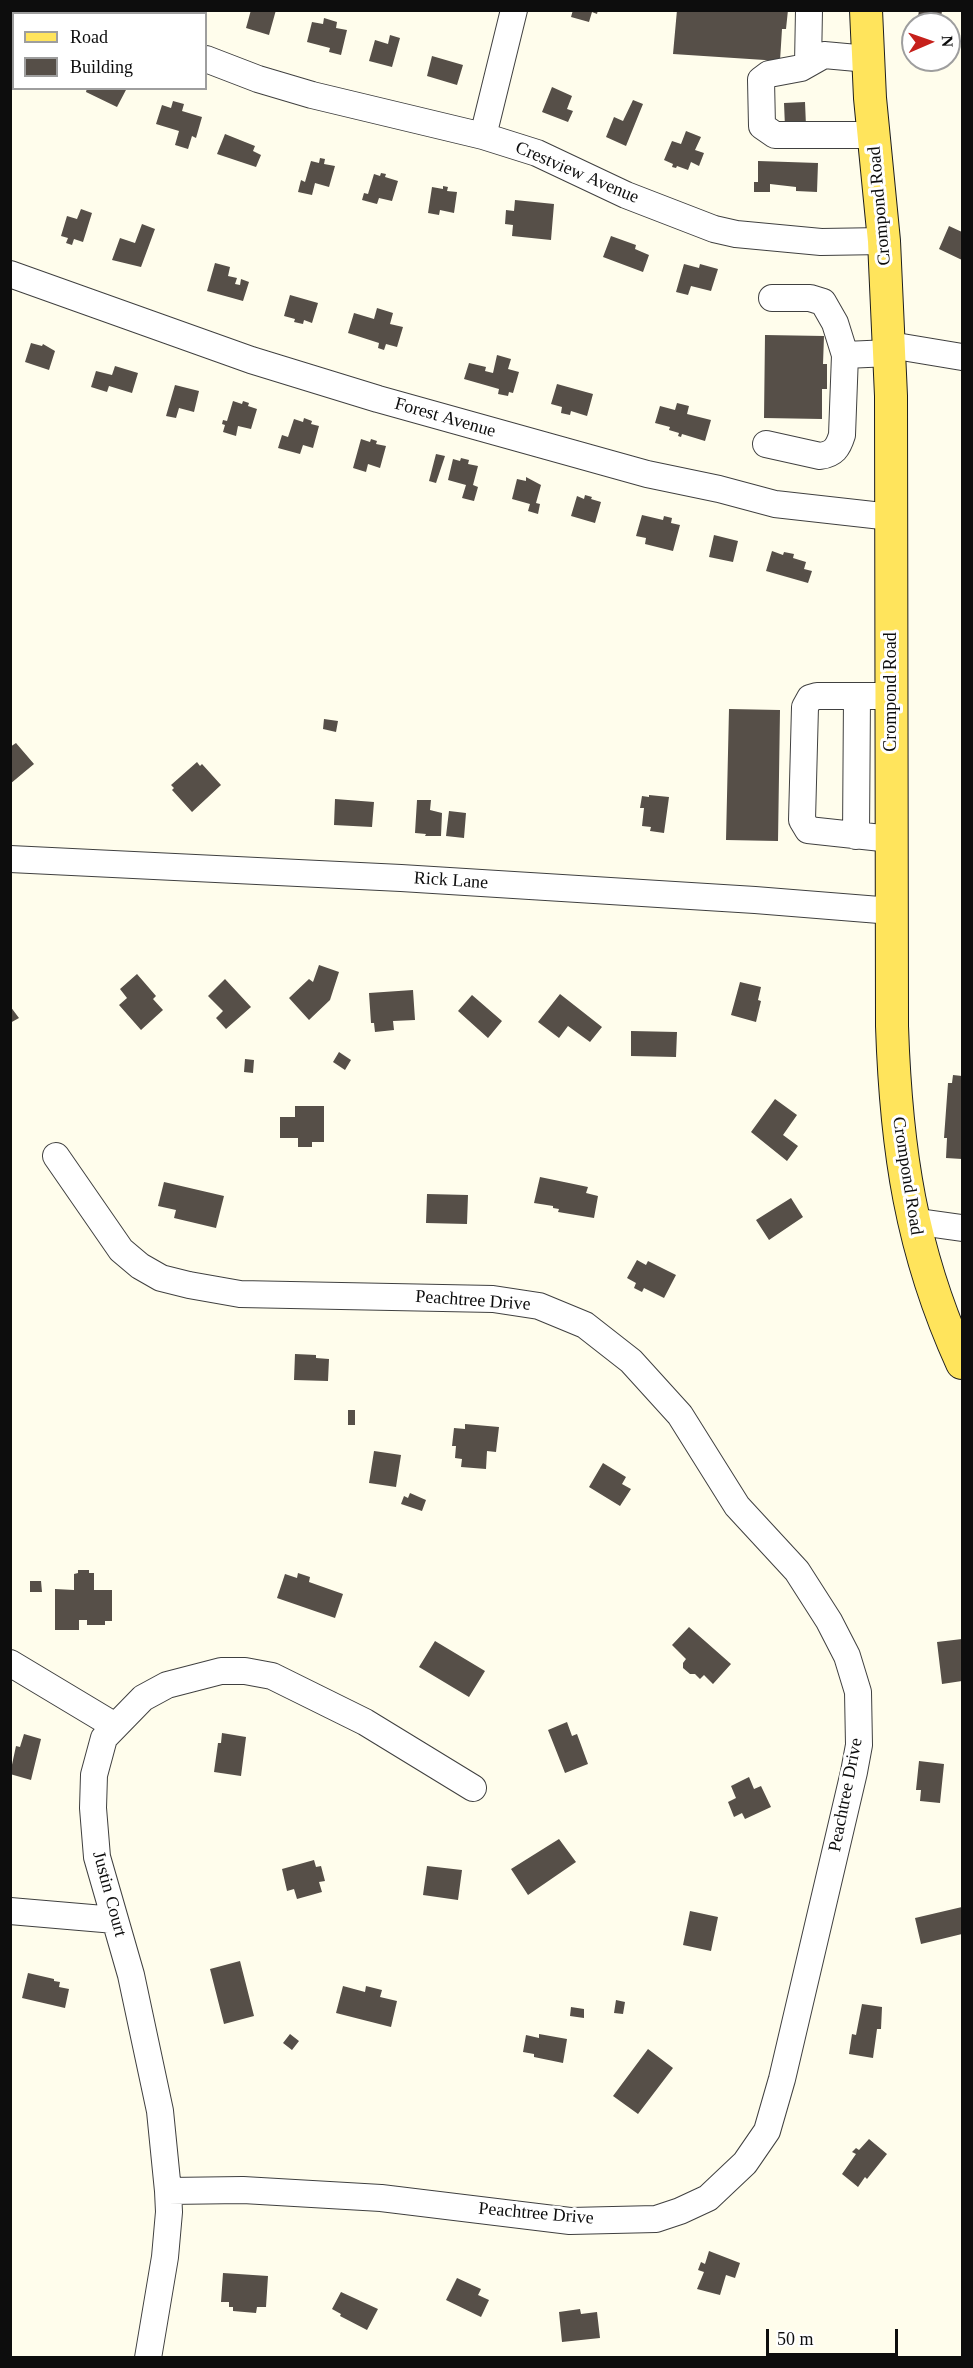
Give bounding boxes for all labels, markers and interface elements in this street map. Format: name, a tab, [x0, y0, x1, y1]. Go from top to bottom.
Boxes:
legend	[12, 12, 207, 90]
north arrow	[901, 12, 961, 72]
text: Road	[70, 27, 108, 47]
text: N	[939, 35, 956, 47]
text: Building	[70, 57, 133, 77]
street label: Crestview Avenue	[512, 137, 642, 209]
street label: Crompond Road	[864, 146, 896, 266]
street label: Forest Avenue	[392, 393, 498, 443]
street label: Crompond Road	[880, 632, 902, 752]
street label: Rick Lane	[413, 868, 489, 894]
street label: Crompond Road	[887, 1115, 927, 1237]
street label: Peachtree Drive	[415, 1286, 531, 1316]
street label: Peachtree Drive	[824, 1736, 868, 1854]
street label: Justin Court	[87, 1849, 131, 1939]
street label: Peachtree Drive	[478, 2198, 594, 2230]
scale bar	[769, 2317, 901, 2355]
text: 50 m	[777, 2329, 814, 2349]

